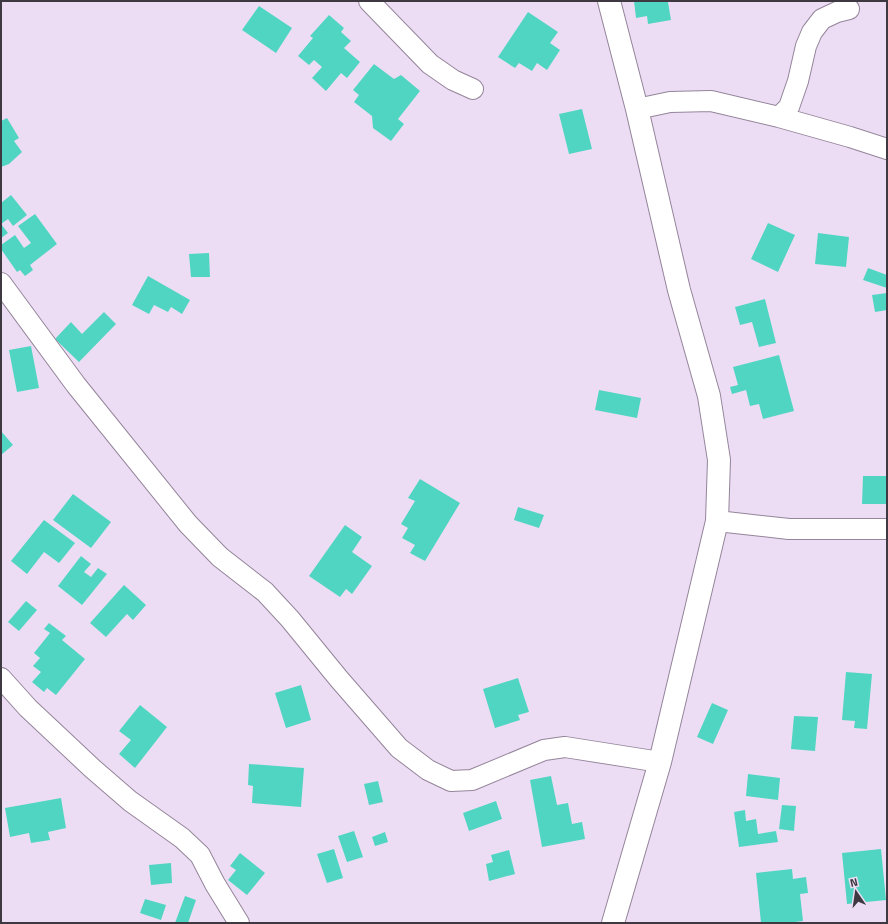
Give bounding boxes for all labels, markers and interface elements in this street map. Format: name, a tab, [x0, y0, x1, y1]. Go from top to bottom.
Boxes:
north arrow	[836, 872, 876, 912]
text: N	[848, 874, 859, 891]

